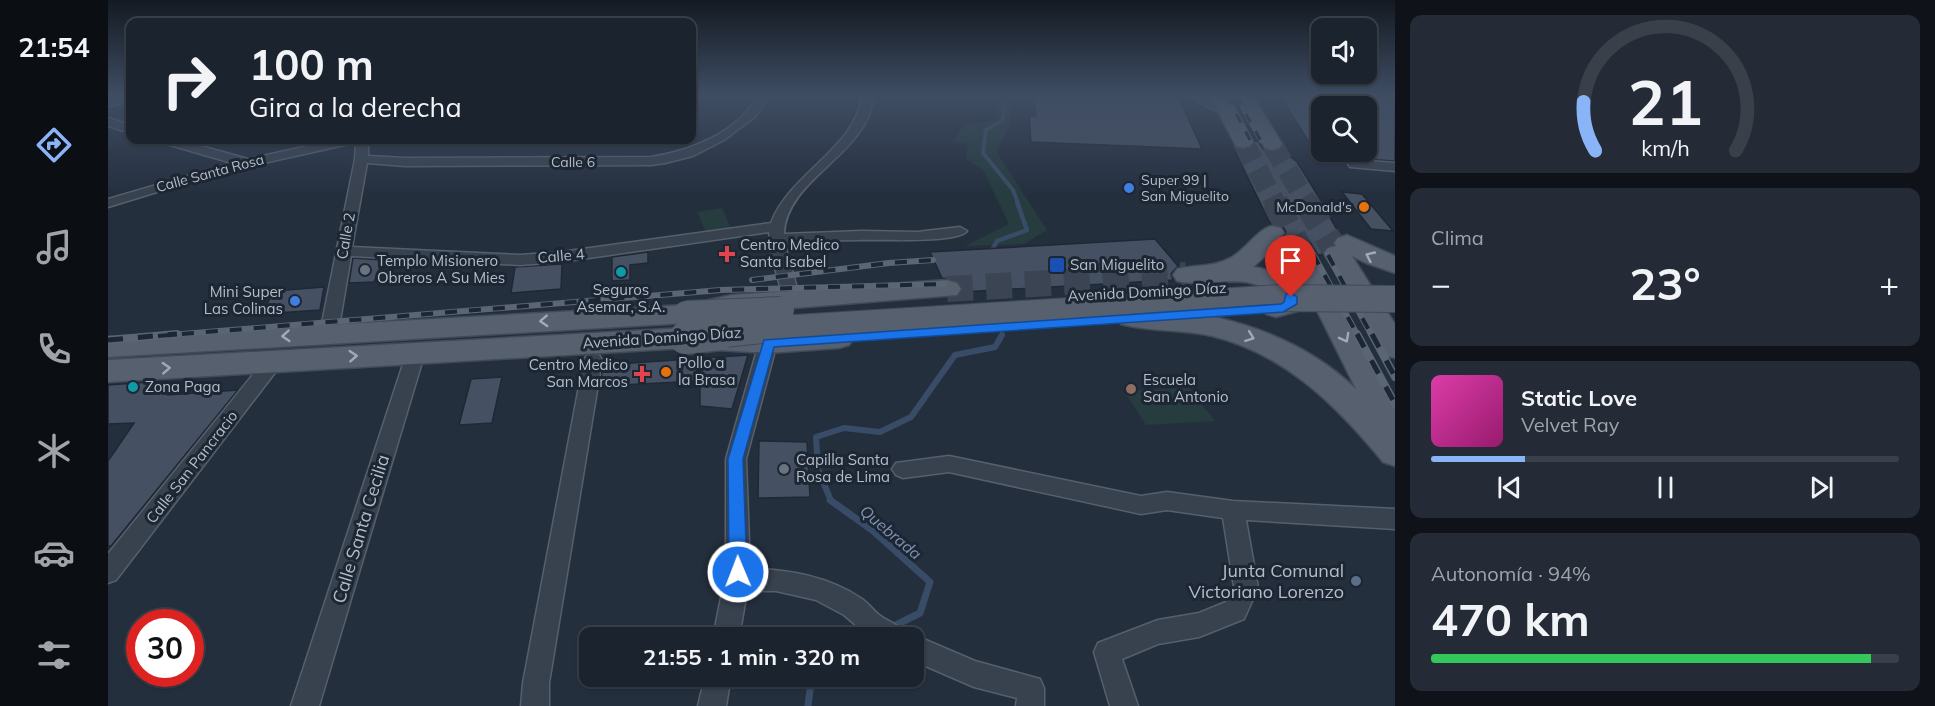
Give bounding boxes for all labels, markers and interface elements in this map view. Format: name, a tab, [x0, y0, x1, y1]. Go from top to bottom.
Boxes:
map controls	[1311, 18, 1377, 162]
button: sound	[1311, 18, 1377, 84]
text: 21:54	[18, 30, 90, 64]
text: 100 m	[249, 38, 374, 91]
icon: right	[150, 42, 228, 120]
text: 21	[1628, 62, 1702, 141]
text: Gira a la derecha	[249, 90, 462, 124]
button: search	[1311, 96, 1377, 162]
icon: directions	[33, 124, 75, 166]
text: km/h	[1641, 134, 1689, 161]
street label: Calle Santa Rosa	[154, 150, 266, 196]
street label: Calle 6	[551, 153, 595, 171]
place label: Super 99 | San Miguelito	[1141, 171, 1229, 205]
marker: Super 99 | San Miguelito	[1122, 181, 1136, 195]
place label: McDonald's	[1276, 198, 1352, 216]
marker: McDonald's	[1357, 200, 1371, 214]
street label: Calle 2	[332, 211, 359, 261]
text: Clima	[1431, 225, 1484, 250]
icon: music	[33, 226, 75, 268]
place label: Centro Medico Santa Isabel	[740, 235, 839, 271]
pin	[1265, 235, 1316, 297]
street label: Calle 4	[537, 244, 585, 267]
icon: arrive	[1274, 244, 1307, 277]
marker: Centro Medico Santa Isabel	[718, 245, 736, 263]
place label: Templo Misionero Obreros A Su Mies	[377, 251, 505, 287]
one-way arrow	[1366, 251, 1377, 263]
place label: San Miguelito	[1070, 255, 1164, 274]
text: 23°	[1629, 255, 1701, 311]
marker: San Miguelito	[1048, 256, 1066, 274]
marker: Templo Misionero Obreros A Su Mies	[358, 263, 372, 277]
text: −	[1431, 263, 1451, 304]
text: +	[1879, 263, 1899, 304]
marker: Seguros Asemar, S.A.	[614, 265, 628, 279]
street label: Avenida Domingo Díaz	[1067, 278, 1227, 305]
place label: Seguros Asemar, S.A.	[577, 280, 665, 316]
place label: Mini Super Las Colinas	[204, 282, 284, 318]
marker: Mini Super Las Colinas	[288, 294, 302, 308]
one-way arrow	[539, 315, 548, 328]
street label: Avenida Domingo Díaz	[582, 322, 742, 353]
icon: phone	[33, 328, 75, 370]
one-way arrow	[282, 329, 291, 342]
one-way arrow	[1244, 330, 1255, 342]
one-way arrow	[1338, 331, 1349, 342]
one-way arrow	[349, 350, 358, 363]
place label: Pollo a la Brasa	[678, 353, 736, 389]
place label: Centro Medico San Marcos	[529, 355, 628, 391]
one-way arrow	[162, 361, 171, 374]
marker: Centro Medico San Marcos	[633, 365, 651, 383]
marker: Pollo a la Brasa	[659, 365, 673, 379]
place label: Escuela San Antonio	[1143, 370, 1229, 406]
place label: Zona Paga	[145, 377, 220, 396]
marker: Zona Paga	[126, 380, 140, 394]
marker: Escuela San Antonio	[1124, 382, 1138, 396]
text: Static Love	[1521, 384, 1637, 412]
street label: Calle San Pancracio	[142, 407, 242, 527]
text: Velvet Ray	[1521, 412, 1619, 437]
icon: climate	[33, 430, 75, 472]
place label: Capilla Santa Rosa de Lima	[796, 450, 890, 486]
street label: Calle Santa Cecilia	[327, 452, 394, 606]
marker: Capilla Santa Rosa de Lima	[777, 462, 791, 476]
icon: previous	[1493, 471, 1526, 504]
icon: pause	[1649, 471, 1682, 504]
icon: next	[1805, 471, 1838, 504]
water label: Quebrada	[856, 500, 926, 564]
icon: car	[33, 532, 75, 574]
position arrow	[706, 540, 770, 604]
place label: Junta Comunal Victoriano Lorenzo	[1188, 559, 1344, 603]
text: Autonomía · 94%	[1431, 561, 1591, 586]
marker: Junta Comunal Victoriano Lorenzo	[1349, 574, 1363, 588]
text: 470 km	[1431, 591, 1590, 647]
speed limit sign: 30	[126, 609, 204, 687]
icon: filters	[33, 634, 75, 676]
text: 21:55 · 1 min · 320 m	[643, 643, 860, 671]

